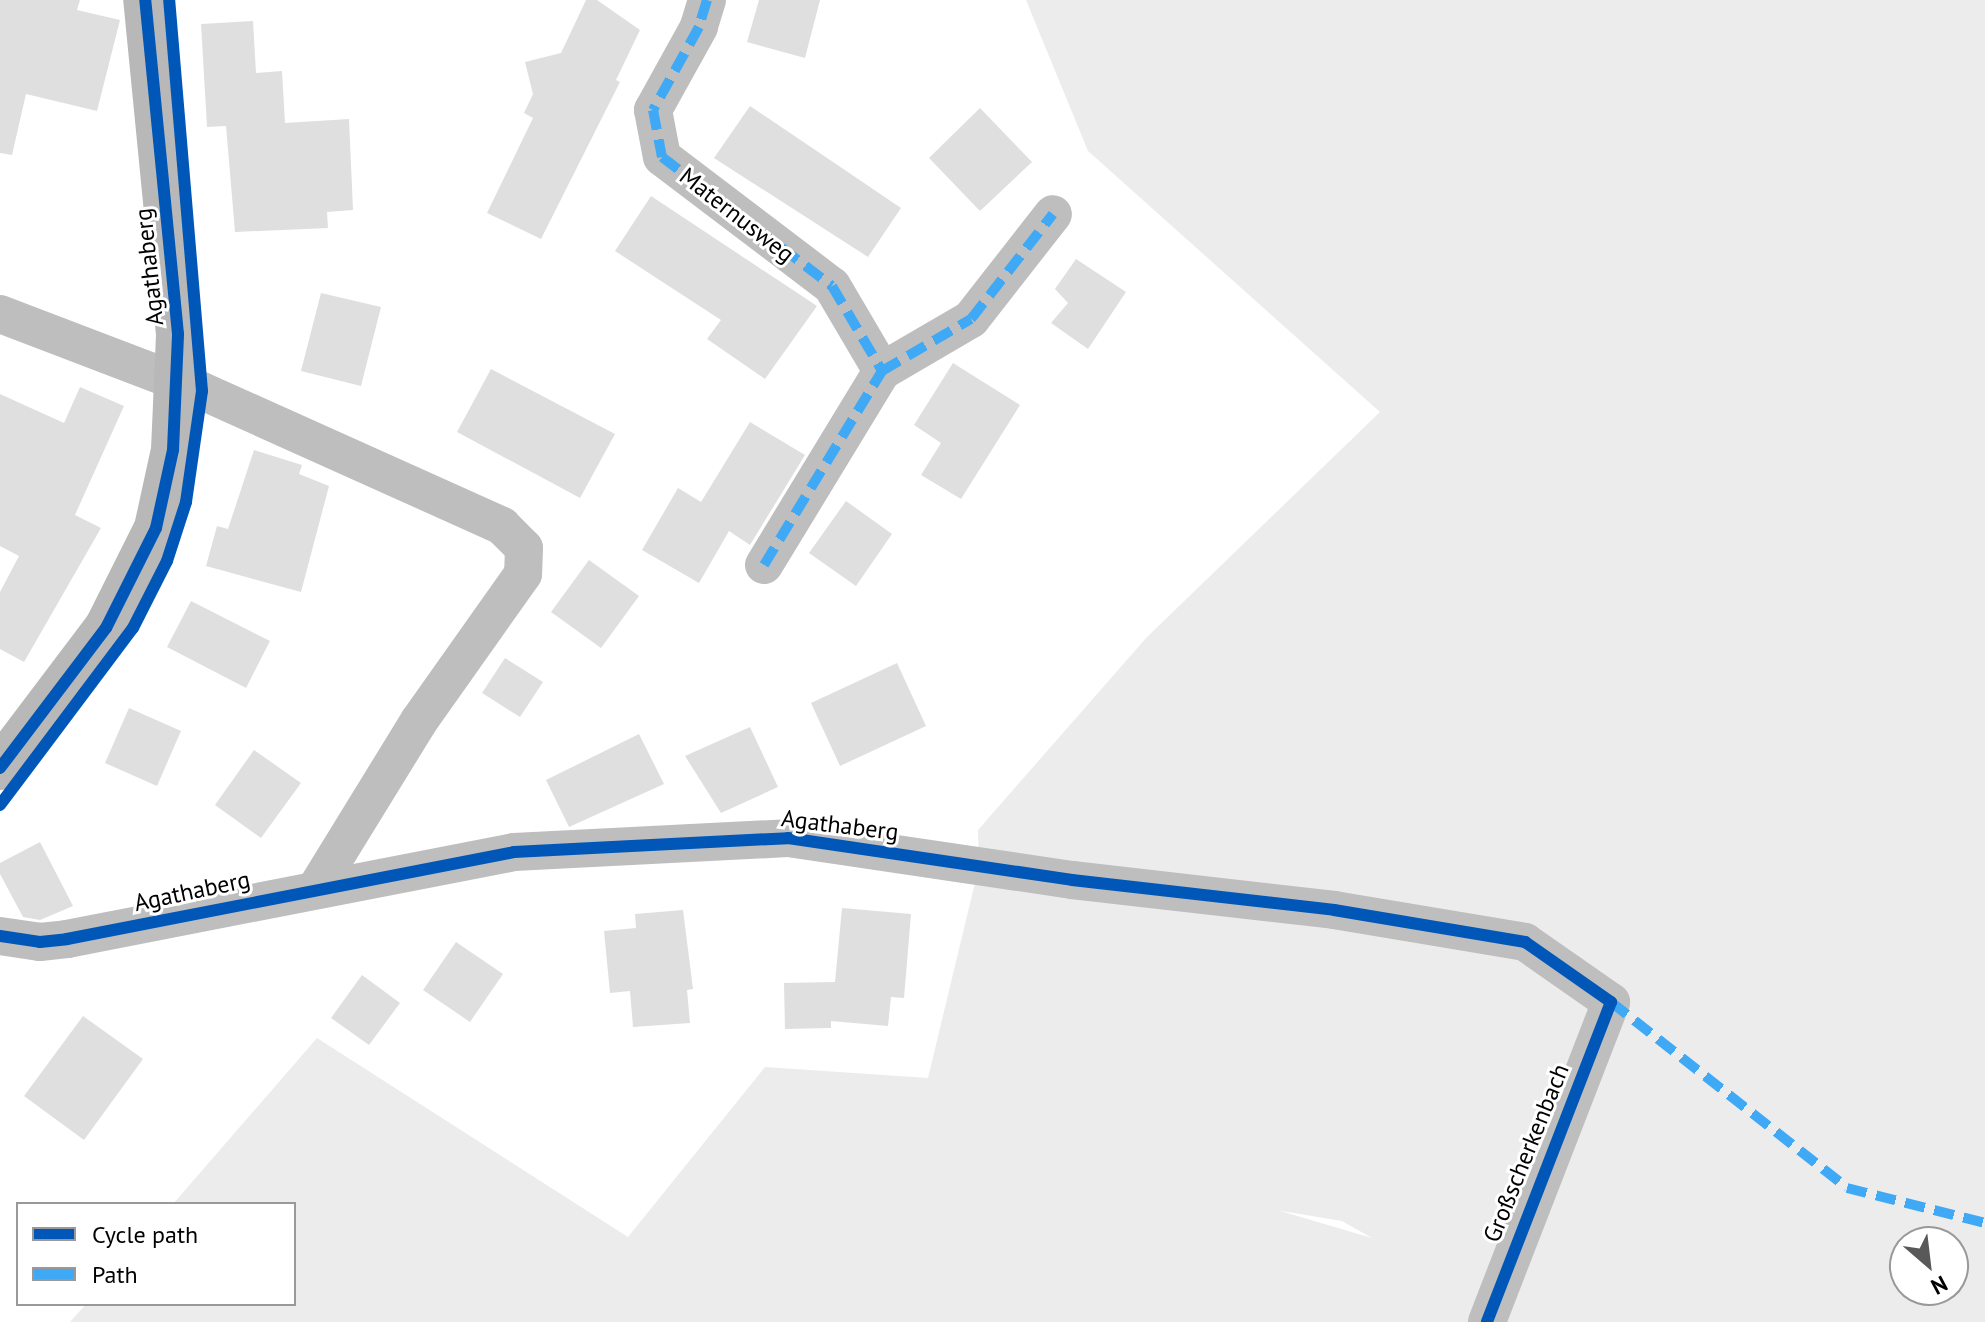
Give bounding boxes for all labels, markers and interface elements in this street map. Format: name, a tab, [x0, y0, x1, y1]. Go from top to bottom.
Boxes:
street label: Maternusweg	[674, 161, 800, 269]
street label: Agathaberg	[129, 207, 169, 327]
street label: Agathaberg	[780, 804, 900, 846]
street label: Agathaberg	[131, 865, 253, 917]
street label: Großscherkenbach	[1477, 1060, 1575, 1246]
legend	[16, 1202, 296, 1306]
text: Cycle path	[92, 1219, 198, 1250]
north arrow	[1889, 1226, 1969, 1306]
text: Path	[92, 1259, 138, 1290]
text: N	[1926, 1270, 1952, 1301]

